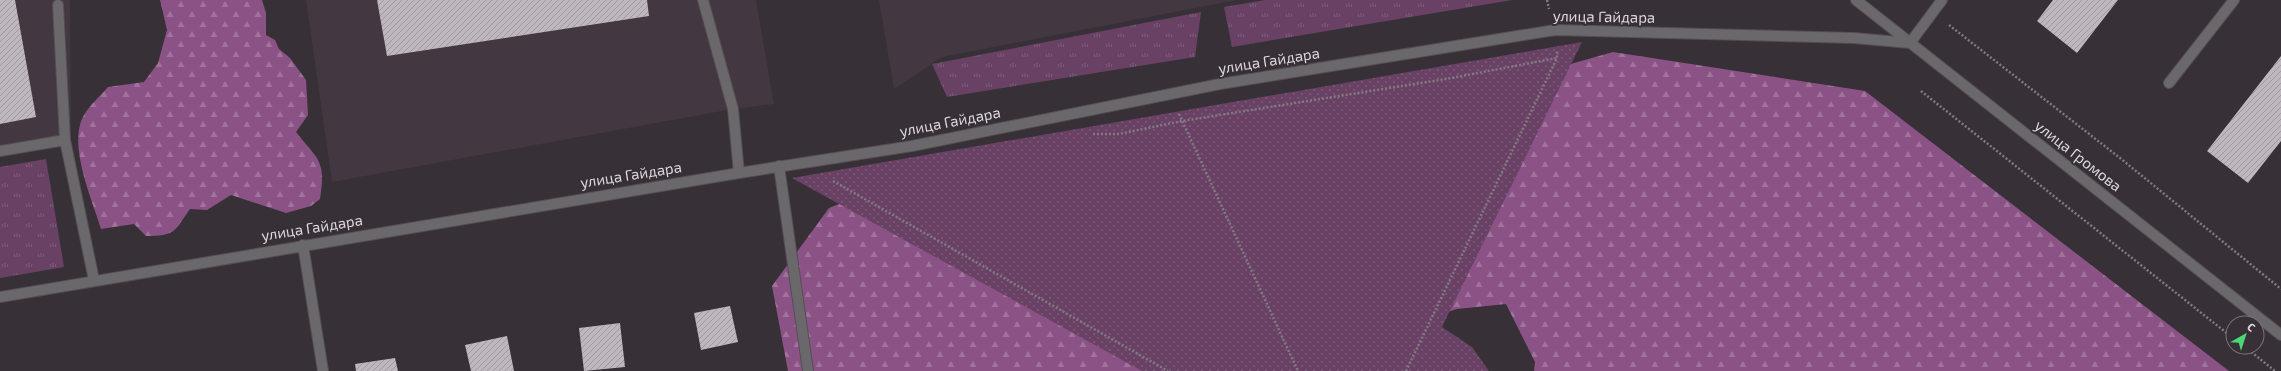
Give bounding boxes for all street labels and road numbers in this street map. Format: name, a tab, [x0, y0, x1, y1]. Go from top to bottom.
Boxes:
street label: улица Гайдара	[1553, 6, 1655, 27]
street label: улица Гайдара	[1217, 43, 1321, 78]
street label: улица Гайдара	[898, 102, 1002, 141]
street label: улица Громова	[2031, 116, 2126, 195]
street label: улица Гайдара	[579, 157, 683, 192]
street label: улица Гайдара	[260, 210, 364, 245]

